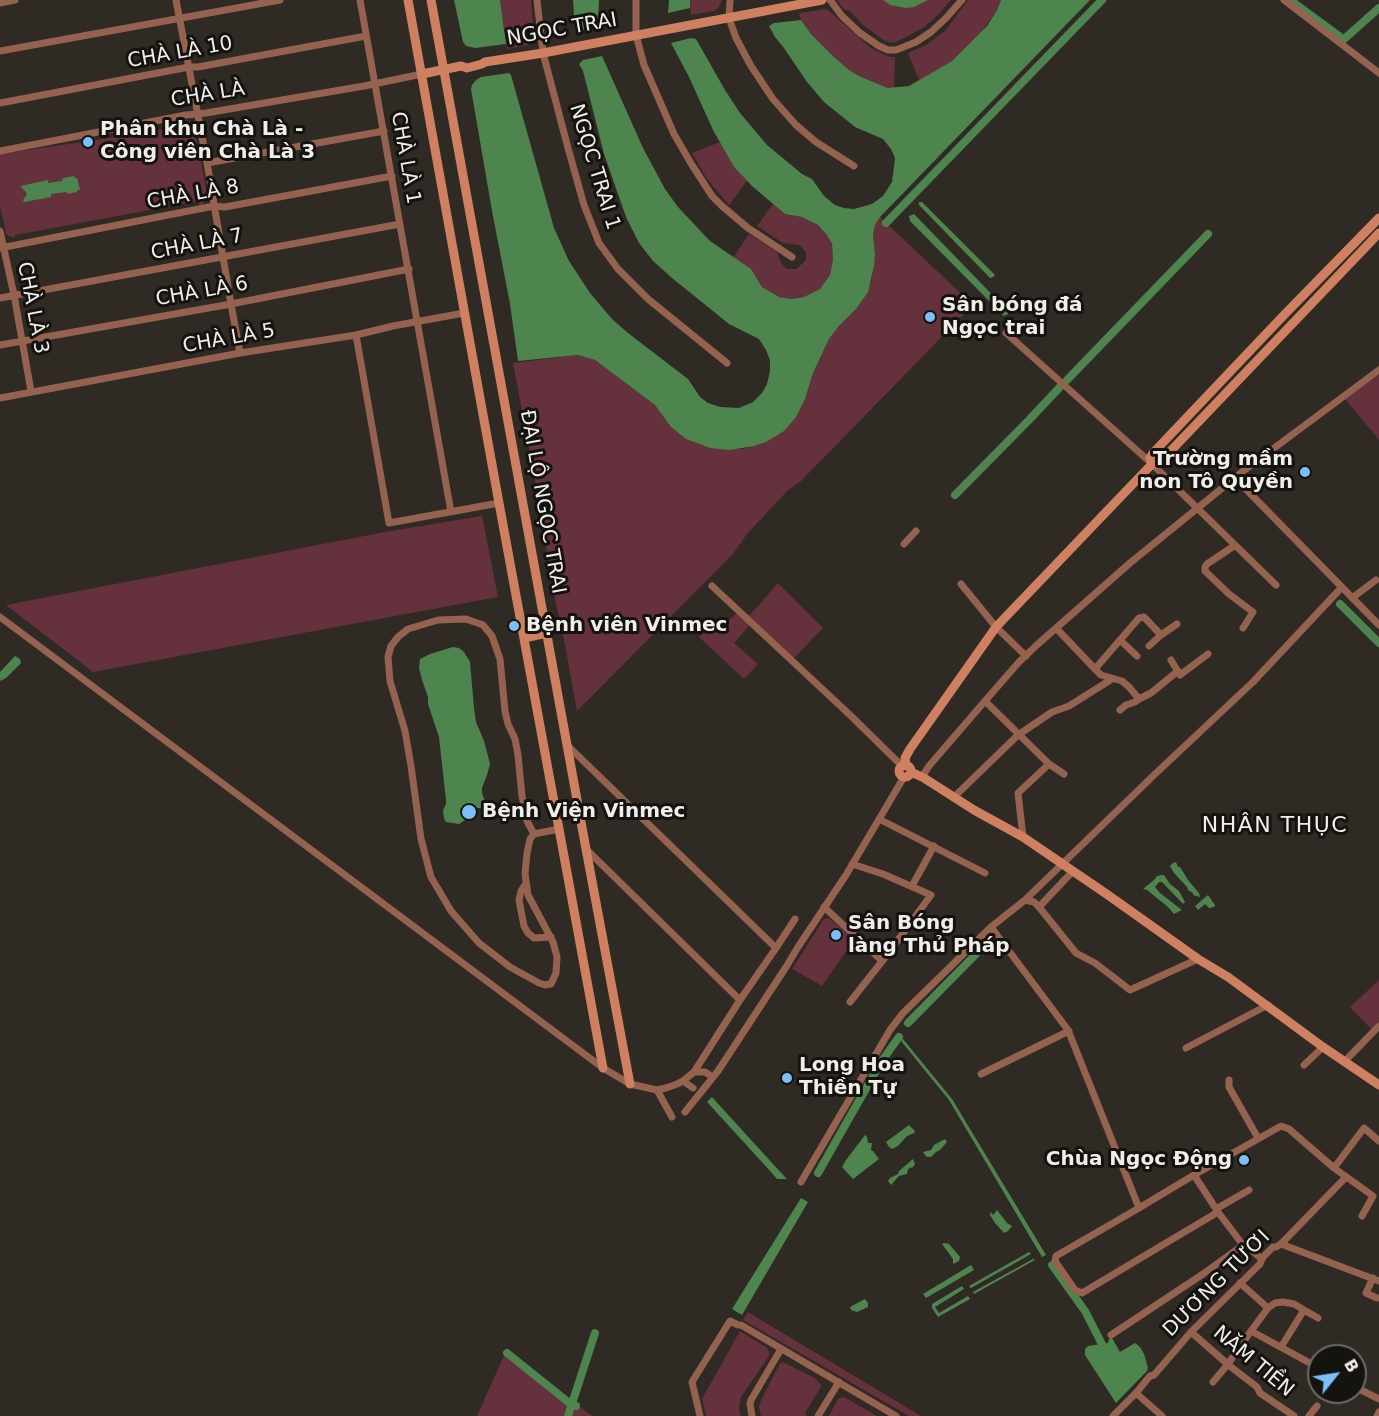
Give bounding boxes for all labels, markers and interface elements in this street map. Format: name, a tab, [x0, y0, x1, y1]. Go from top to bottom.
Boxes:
street label: NGỌC TRAI	[505, 9, 619, 51]
street label: CHÀ LÀ 10	[126, 32, 234, 74]
street label: CHÀ LÀ	[169, 77, 247, 113]
street label: NGỌC TRAI 1	[563, 101, 625, 233]
street label: CHÀ LÀ 1	[385, 110, 425, 206]
place label: Phân khu Chà Là - Công viên Chà Là 3	[100, 118, 315, 165]
marker: Phân khu Chà Là - Công viên Chà Là 3	[81, 135, 95, 149]
street label: CHÀ LÀ 8	[145, 175, 241, 215]
street label: CHÀ LÀ 7	[149, 224, 245, 266]
street label: CHÀ LÀ 3	[11, 260, 53, 356]
street label: CHÀ LÀ 6	[154, 272, 250, 312]
place label: Sân bóng đá Ngọc trai	[942, 294, 1082, 341]
marker: Sân bóng đá Ngọc trai	[923, 310, 937, 324]
street label: CHÀ LÀ 5	[181, 319, 277, 359]
street label: ĐẠI LỘ NGỌC TRAI	[514, 408, 570, 596]
place label: Trường mầm non Tô Quyền	[1139, 448, 1293, 495]
marker: Trường mầm non Tô Quyền	[1298, 465, 1312, 479]
place label: Bệnh viên Vinmec	[526, 614, 727, 638]
marker: Bệnh viên Vinmec	[507, 619, 521, 633]
place label: Bệnh Viện Vinmec	[482, 800, 685, 824]
marker: Bệnh Viện Vinmec	[460, 803, 478, 821]
district label: NHÂN THỤC	[1202, 813, 1348, 839]
place label: Sân Bóng làng Thủ Pháp	[848, 912, 1010, 959]
marker: Sân Bóng làng Thủ Pháp	[829, 928, 843, 942]
place label: Long Hoa Thiền Tự	[799, 1054, 905, 1101]
marker: Long Hoa Thiền Tự	[780, 1071, 794, 1085]
place label: Chùa Ngọc Động	[1046, 1148, 1232, 1172]
marker: Chùa Ngọc Động	[1237, 1153, 1251, 1167]
street label: DƯƠNG TƯƠI	[1159, 1226, 1275, 1342]
street label: NĂM TIỀN	[1208, 1321, 1298, 1403]
north arrow	[1307, 1344, 1367, 1404]
text: B	[1340, 1356, 1363, 1376]

